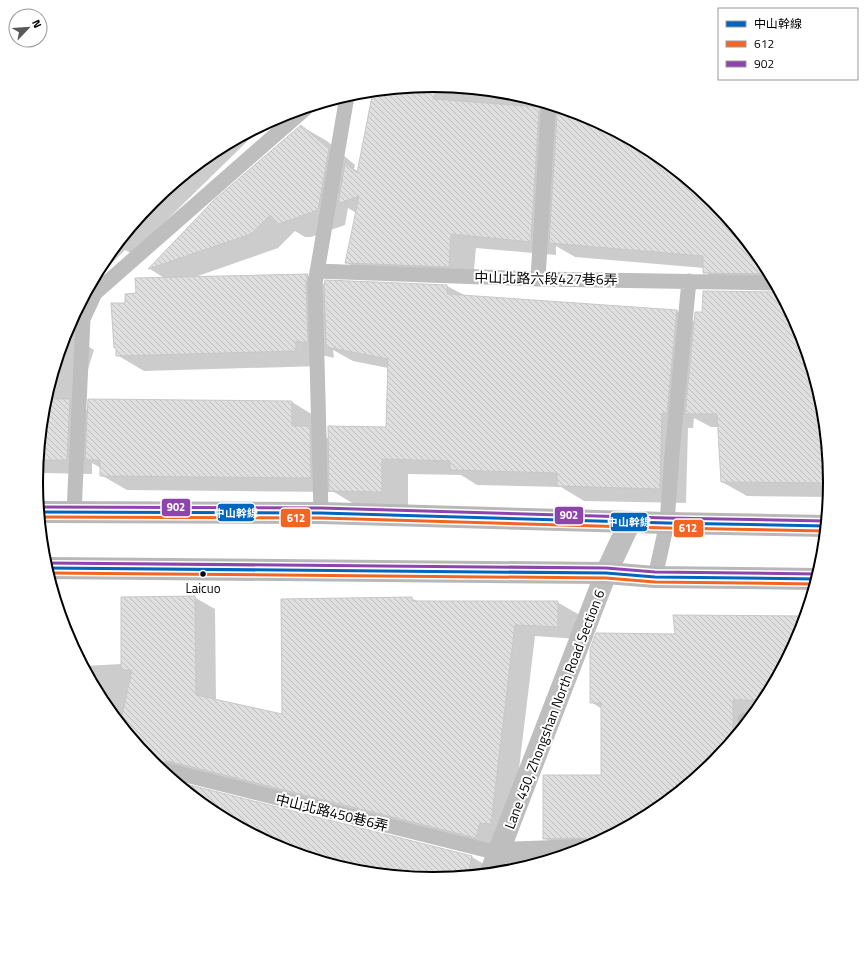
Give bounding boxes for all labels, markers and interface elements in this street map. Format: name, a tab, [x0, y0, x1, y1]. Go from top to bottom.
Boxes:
north arrow	[8, 8, 48, 48]
legend	[718, 8, 858, 80]
text: 中山幹線	[754, 14, 802, 33]
text: N	[28, 17, 46, 31]
text: 612	[754, 34, 774, 53]
text: 902	[754, 54, 774, 73]
street label: 中山北路六段427巷6弄	[474, 266, 618, 290]
line badge: 902	[161, 498, 191, 517]
text: 902	[167, 499, 185, 515]
line badge: 中山幹線	[217, 503, 255, 522]
text: 中山幹線	[214, 505, 258, 521]
line badge: 902	[554, 506, 584, 525]
text: 902	[560, 507, 578, 523]
line badge: 612	[280, 508, 311, 528]
text: 612	[287, 510, 305, 526]
line badge: 中山幹線	[610, 512, 648, 532]
text: 中山幹線	[607, 514, 651, 530]
line badge: 612	[673, 519, 704, 538]
text: 612	[679, 520, 697, 536]
marker: Laicuo	[198, 569, 208, 579]
place label: Laicuo	[185, 578, 221, 598]
street label: Lane 450, Zhongshan North Road Section 6	[499, 586, 610, 832]
street label: 中山北路450巷6弄	[273, 788, 391, 836]

